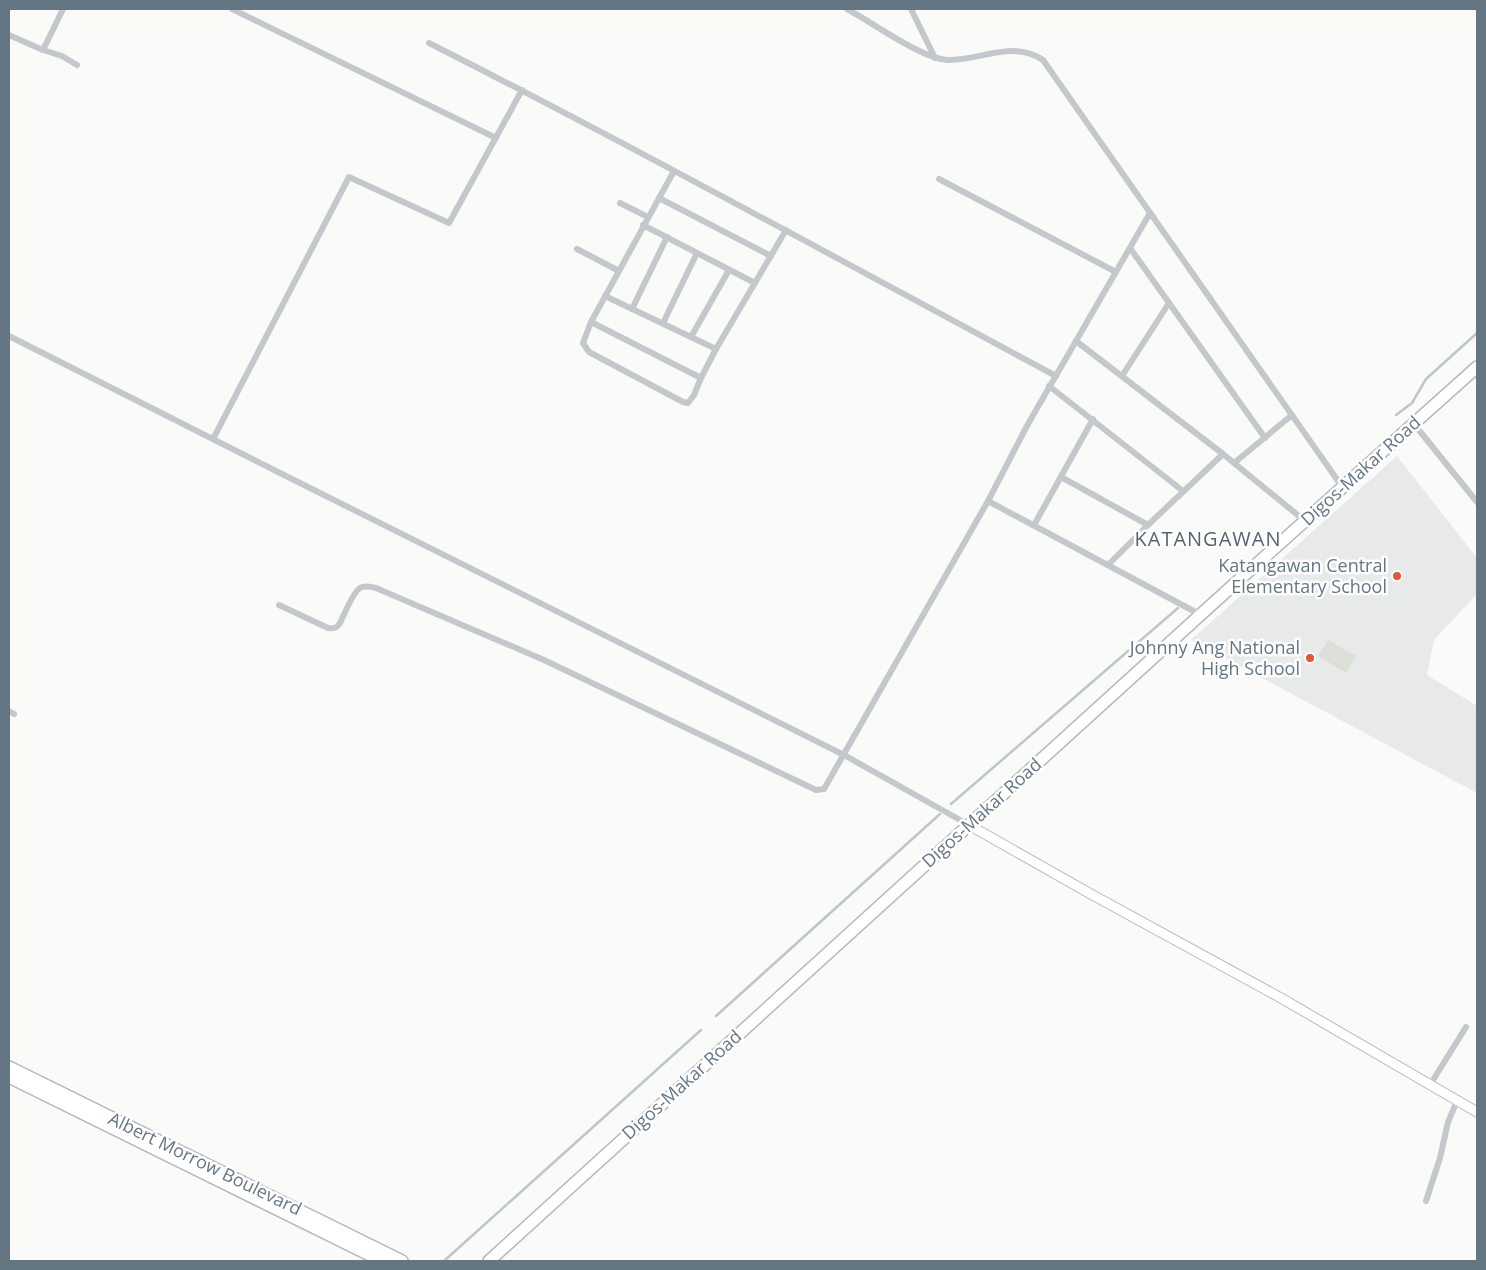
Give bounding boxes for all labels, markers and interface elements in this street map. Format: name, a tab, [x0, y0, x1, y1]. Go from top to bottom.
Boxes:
street label: Digos-Makar Road	[1295, 410, 1425, 530]
district label: KATANGAWAN	[1135, 525, 1281, 552]
place label: Katangawan Central Elementary School	[1218, 553, 1387, 598]
marker: Katangawan Central Elementary School	[1391, 570, 1403, 582]
place label: Johnny Ang National High School	[1128, 635, 1300, 680]
marker: Johnny Ang National High School	[1304, 652, 1316, 664]
street label: Digos-Makar Road	[916, 752, 1046, 872]
street label: Digos-Makar Road	[616, 1024, 746, 1144]
street label: Albert Morrow Boulevard	[105, 1106, 306, 1220]

